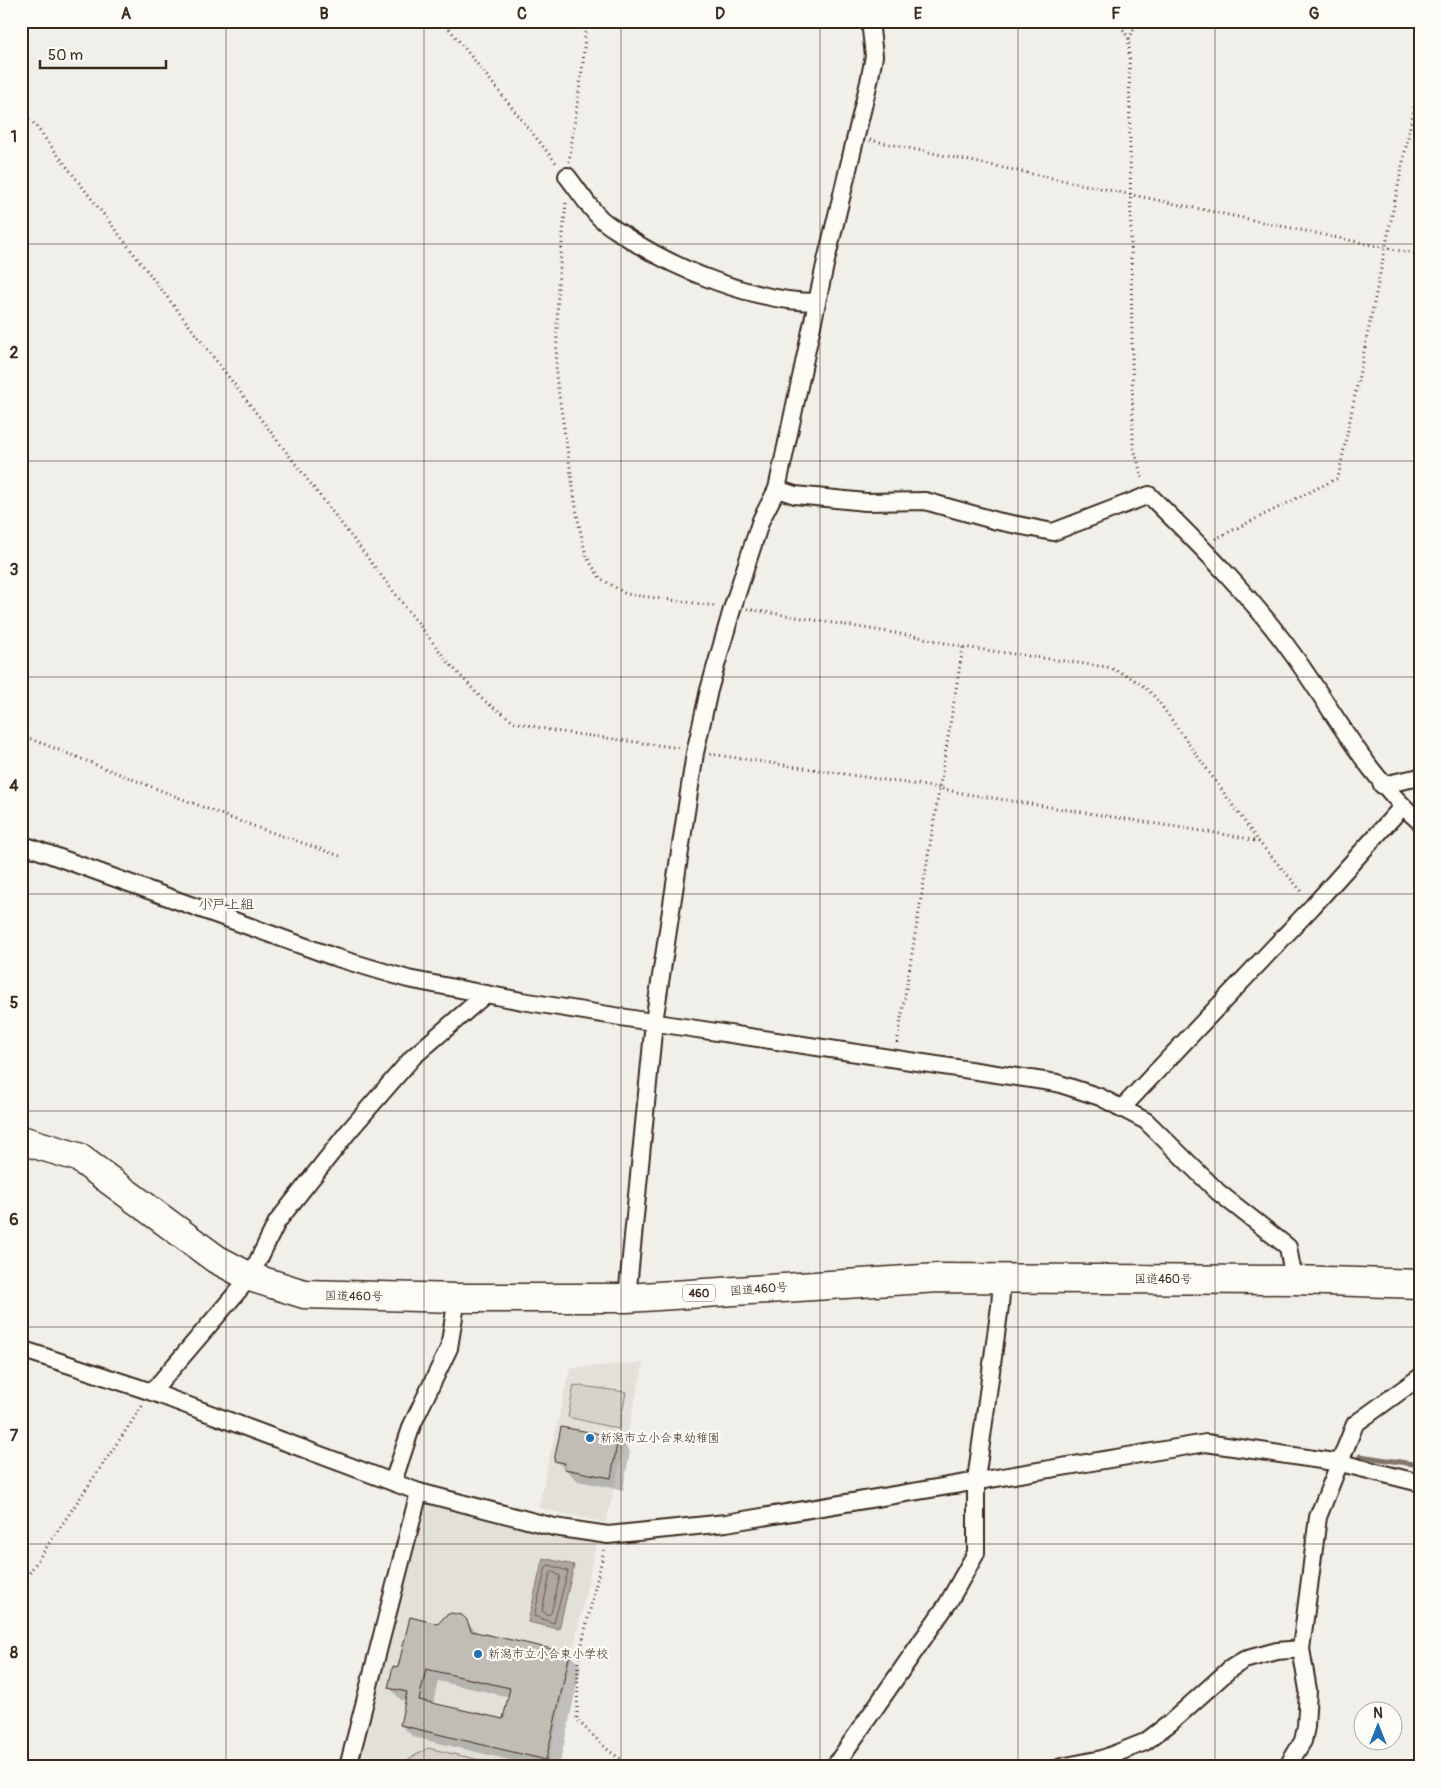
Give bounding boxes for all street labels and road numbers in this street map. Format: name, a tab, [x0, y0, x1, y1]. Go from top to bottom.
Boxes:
street label: 国道460号	[1134, 1272, 1192, 1287]
street label: 国道460号	[730, 1280, 789, 1299]
road number: 460	[683, 1285, 715, 1302]
street label: 国道460号	[325, 1288, 383, 1305]

